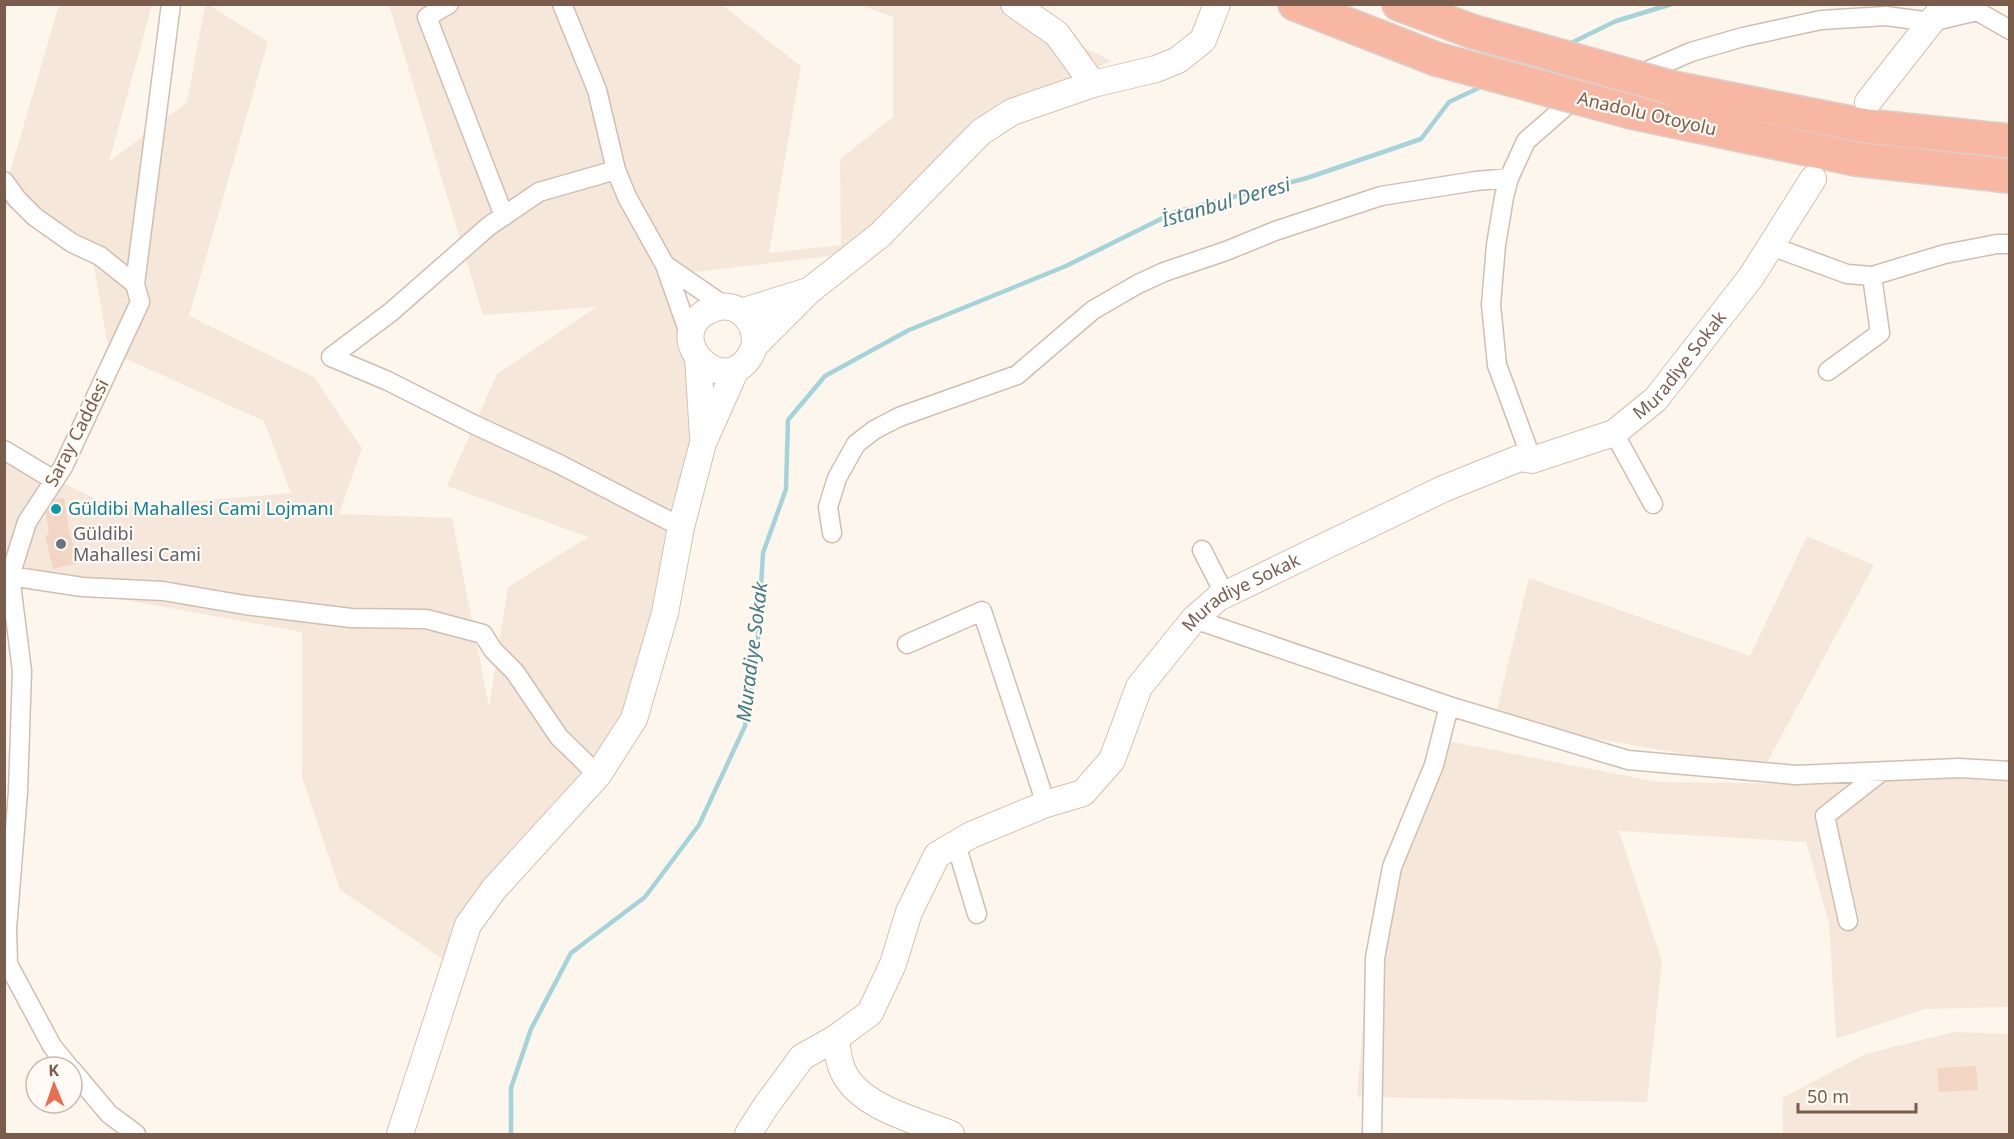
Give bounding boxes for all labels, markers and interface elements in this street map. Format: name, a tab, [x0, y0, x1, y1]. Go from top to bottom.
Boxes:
street label: Anadolu Otoyolu	[1575, 85, 1719, 141]
water label: İstanbul Deresi	[1157, 170, 1294, 233]
street label: Muradiye Sokak	[1627, 305, 1731, 424]
street label: Saray Caddesi	[39, 375, 114, 491]
place label: Güldibi Mahallesi Cami Lojmanı	[68, 496, 333, 520]
marker: Güldibi Mahallesi Cami Lojmanı	[49, 502, 63, 516]
place label: Güldibi Mahallesi Cami	[73, 521, 201, 566]
marker: Güldibi Mahallesi Cami	[54, 537, 68, 551]
street label: Muradiye Sokak	[1176, 547, 1304, 636]
water label: Muradiye Sokak	[730, 579, 774, 724]
north arrow	[24, 1055, 84, 1115]
text: K	[48, 1059, 60, 1081]
scale bar	[1798, 1076, 1916, 1114]
text: 50 m	[1807, 1084, 1849, 1108]

